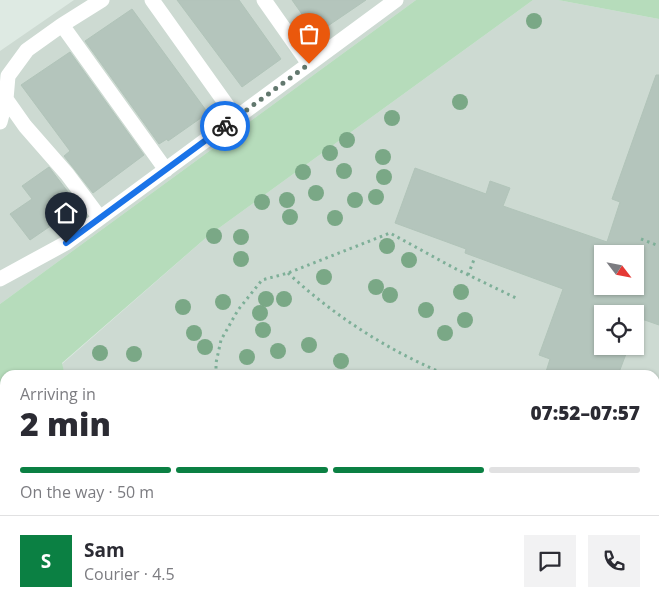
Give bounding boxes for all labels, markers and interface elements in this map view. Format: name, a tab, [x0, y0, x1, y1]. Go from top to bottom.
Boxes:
pin	[288, 13, 330, 64]
icon: bag	[295, 20, 323, 48]
courier	[200, 101, 250, 151]
icon: bike	[211, 112, 239, 140]
pin	[45, 192, 87, 243]
icon: home	[52, 199, 80, 227]
north arrow	[594, 245, 644, 295]
map controls	[594, 245, 644, 355]
button: locate	[594, 305, 644, 355]
text: Arriving in	[20, 383, 96, 405]
text: 07:52–07:57	[530, 400, 640, 426]
text: 2 min	[20, 402, 111, 445]
text: On the way · 50 m	[20, 481, 154, 503]
button: chat	[524, 535, 576, 587]
button: phone	[588, 535, 640, 587]
text: Sam	[84, 537, 125, 563]
text: S	[41, 548, 51, 574]
text: Courier · 4.5	[84, 563, 175, 585]

